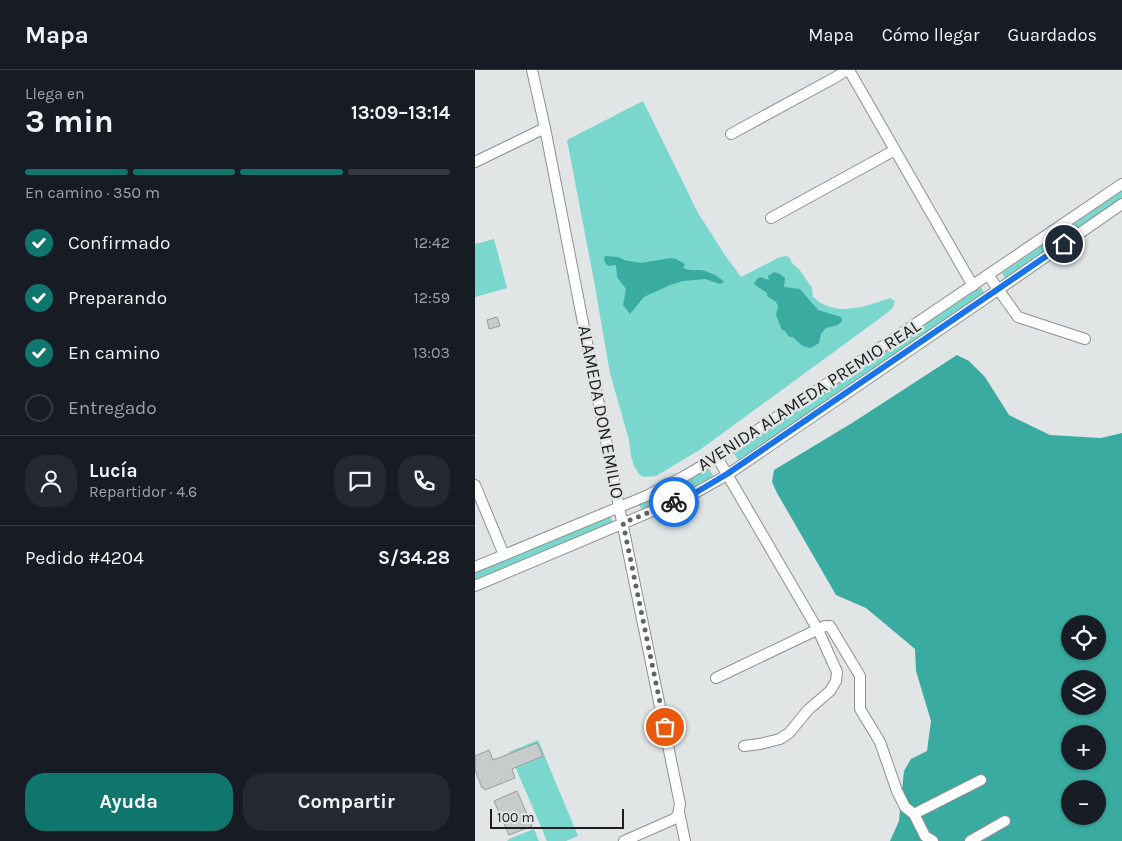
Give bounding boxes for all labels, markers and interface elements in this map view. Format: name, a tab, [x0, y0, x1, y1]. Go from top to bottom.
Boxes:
text: Mapa	[25, 21, 89, 49]
text: Mapa	[808, 24, 854, 46]
text: Cómo llegar	[882, 24, 980, 46]
text: Guardados	[1008, 24, 1097, 46]
text: Llega en	[25, 84, 85, 103]
text: 13:09–13:14	[351, 102, 450, 124]
text: 3 min	[25, 103, 114, 140]
text: En camino · 350 m	[25, 183, 160, 202]
pin	[1043, 223, 1085, 265]
icon: check	[25, 229, 53, 257]
icon: home	[1050, 230, 1078, 258]
text: Confirmado	[68, 232, 170, 254]
text: 12:42	[414, 233, 450, 252]
icon: check	[25, 284, 53, 312]
text: Preparando	[68, 287, 167, 309]
text: 12:59	[413, 288, 450, 307]
street label: AVENIDA ALAMEDA PREMIO REAL	[693, 314, 925, 476]
street label: ALAMEDA DON EMILIO	[573, 323, 629, 501]
icon: check	[25, 339, 53, 367]
text: En camino	[68, 342, 160, 364]
text: 13:03	[413, 343, 450, 362]
text: Entregado	[68, 397, 157, 419]
button: person	[25, 455, 77, 507]
button: chat	[334, 455, 386, 507]
button: phone	[398, 455, 450, 507]
text: Lucía	[89, 460, 138, 482]
courier	[649, 477, 699, 527]
text: Repartidor · 4.6	[89, 482, 197, 501]
icon: bike	[660, 488, 688, 516]
text: Pedido #4204	[25, 547, 144, 569]
text: S/34.28	[378, 547, 450, 569]
map controls	[1061, 615, 1106, 825]
button: locate	[1061, 615, 1106, 660]
button: layers	[1061, 670, 1106, 715]
pin	[644, 706, 686, 748]
icon: bag	[651, 713, 679, 741]
button: +	[1061, 725, 1106, 770]
button: Ayuda	[25, 773, 233, 831]
button: Compartir	[243, 773, 450, 831]
button: −	[1061, 780, 1106, 825]
scale bar	[490, 806, 624, 829]
text: 100 m	[497, 809, 535, 826]

